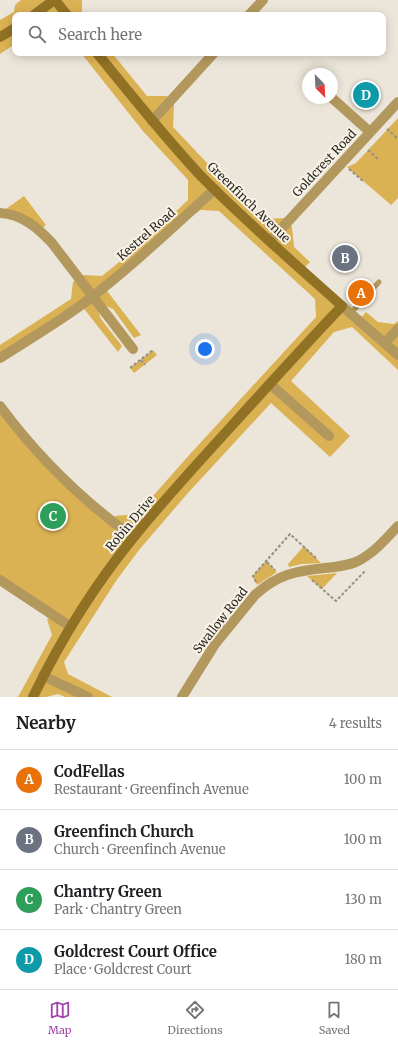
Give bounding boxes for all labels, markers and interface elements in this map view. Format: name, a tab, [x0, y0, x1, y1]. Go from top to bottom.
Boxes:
search box	[12, 12, 386, 56]
icon: search	[26, 23, 48, 45]
text: Search here	[58, 25, 142, 44]
north arrow	[302, 68, 338, 104]
pin: D	[353, 80, 379, 110]
street label: Goldcrest Road	[289, 126, 359, 200]
street label: Greenfinch Avenue	[204, 159, 294, 245]
street label: Kestrel Road	[114, 205, 178, 263]
pin: B	[332, 243, 358, 273]
pin: A	[348, 278, 374, 308]
your location	[195, 339, 215, 359]
street label: Robin Drive	[102, 492, 158, 554]
pin: C	[40, 501, 66, 531]
street label: Swallow Road	[189, 584, 251, 656]
text: Nearby	[16, 712, 76, 734]
text: 4 results	[329, 715, 382, 732]
text: CodFellas	[54, 762, 125, 781]
text: A	[24, 771, 34, 788]
text: 100 m	[344, 771, 382, 788]
text: Restaurant · Greenfinch Avenue	[54, 781, 249, 798]
text: Greenfinch Church	[54, 822, 194, 841]
text: B	[24, 831, 34, 848]
text: 100 m	[344, 831, 382, 848]
text: Church · Greenfinch Avenue	[54, 841, 226, 858]
text: Chantry Green	[54, 882, 162, 901]
text: C	[25, 891, 33, 908]
text: 130 m	[345, 891, 382, 908]
text: Park · Chantry Green	[54, 901, 182, 918]
text: Goldcrest Court Office	[54, 942, 217, 961]
text: D	[24, 951, 34, 968]
text: 180 m	[344, 951, 382, 968]
text: Place · Goldcrest Court	[54, 961, 192, 978]
tab: Map	[48, 999, 72, 1037]
tab: Directions	[168, 999, 223, 1037]
tab: Saved	[319, 999, 350, 1037]

